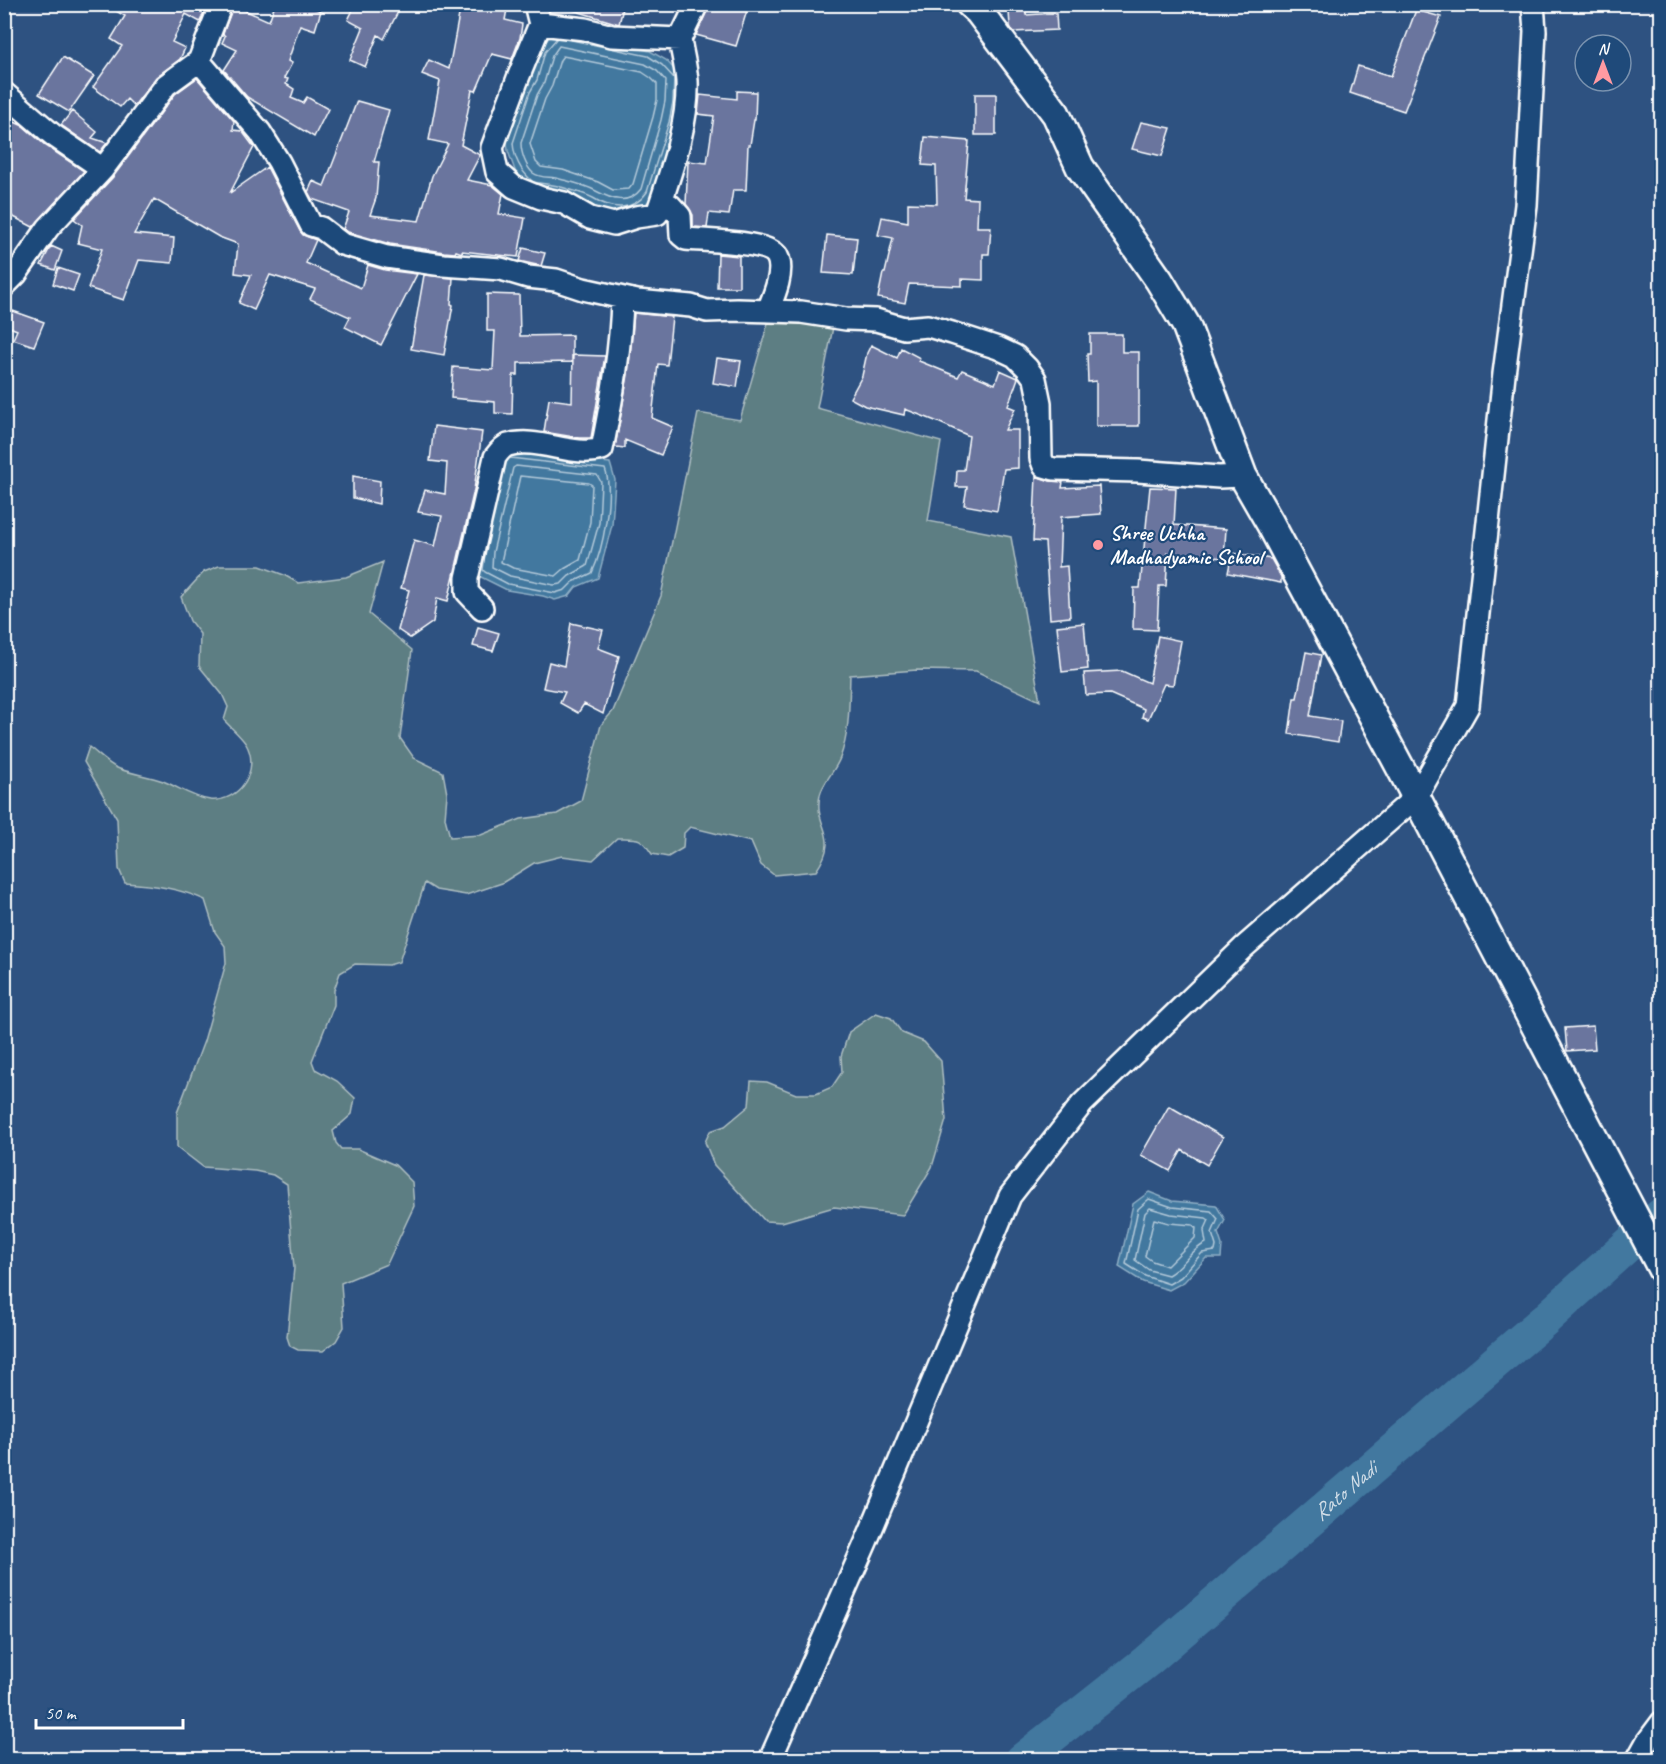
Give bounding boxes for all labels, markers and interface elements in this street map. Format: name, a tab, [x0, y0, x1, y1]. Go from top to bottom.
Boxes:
north arrow	[1573, 33, 1633, 93]
text: N	[1598, 39, 1611, 59]
place label: Shree Uchha Madhadyamic School	[1110, 520, 1266, 570]
marker: Shree Uchha Madhadyamic School	[1091, 538, 1105, 552]
water label: Rato Nadi	[1307, 1452, 1387, 1527]
scale bar	[36, 1692, 183, 1730]
text: 50 m	[45, 1702, 78, 1724]

